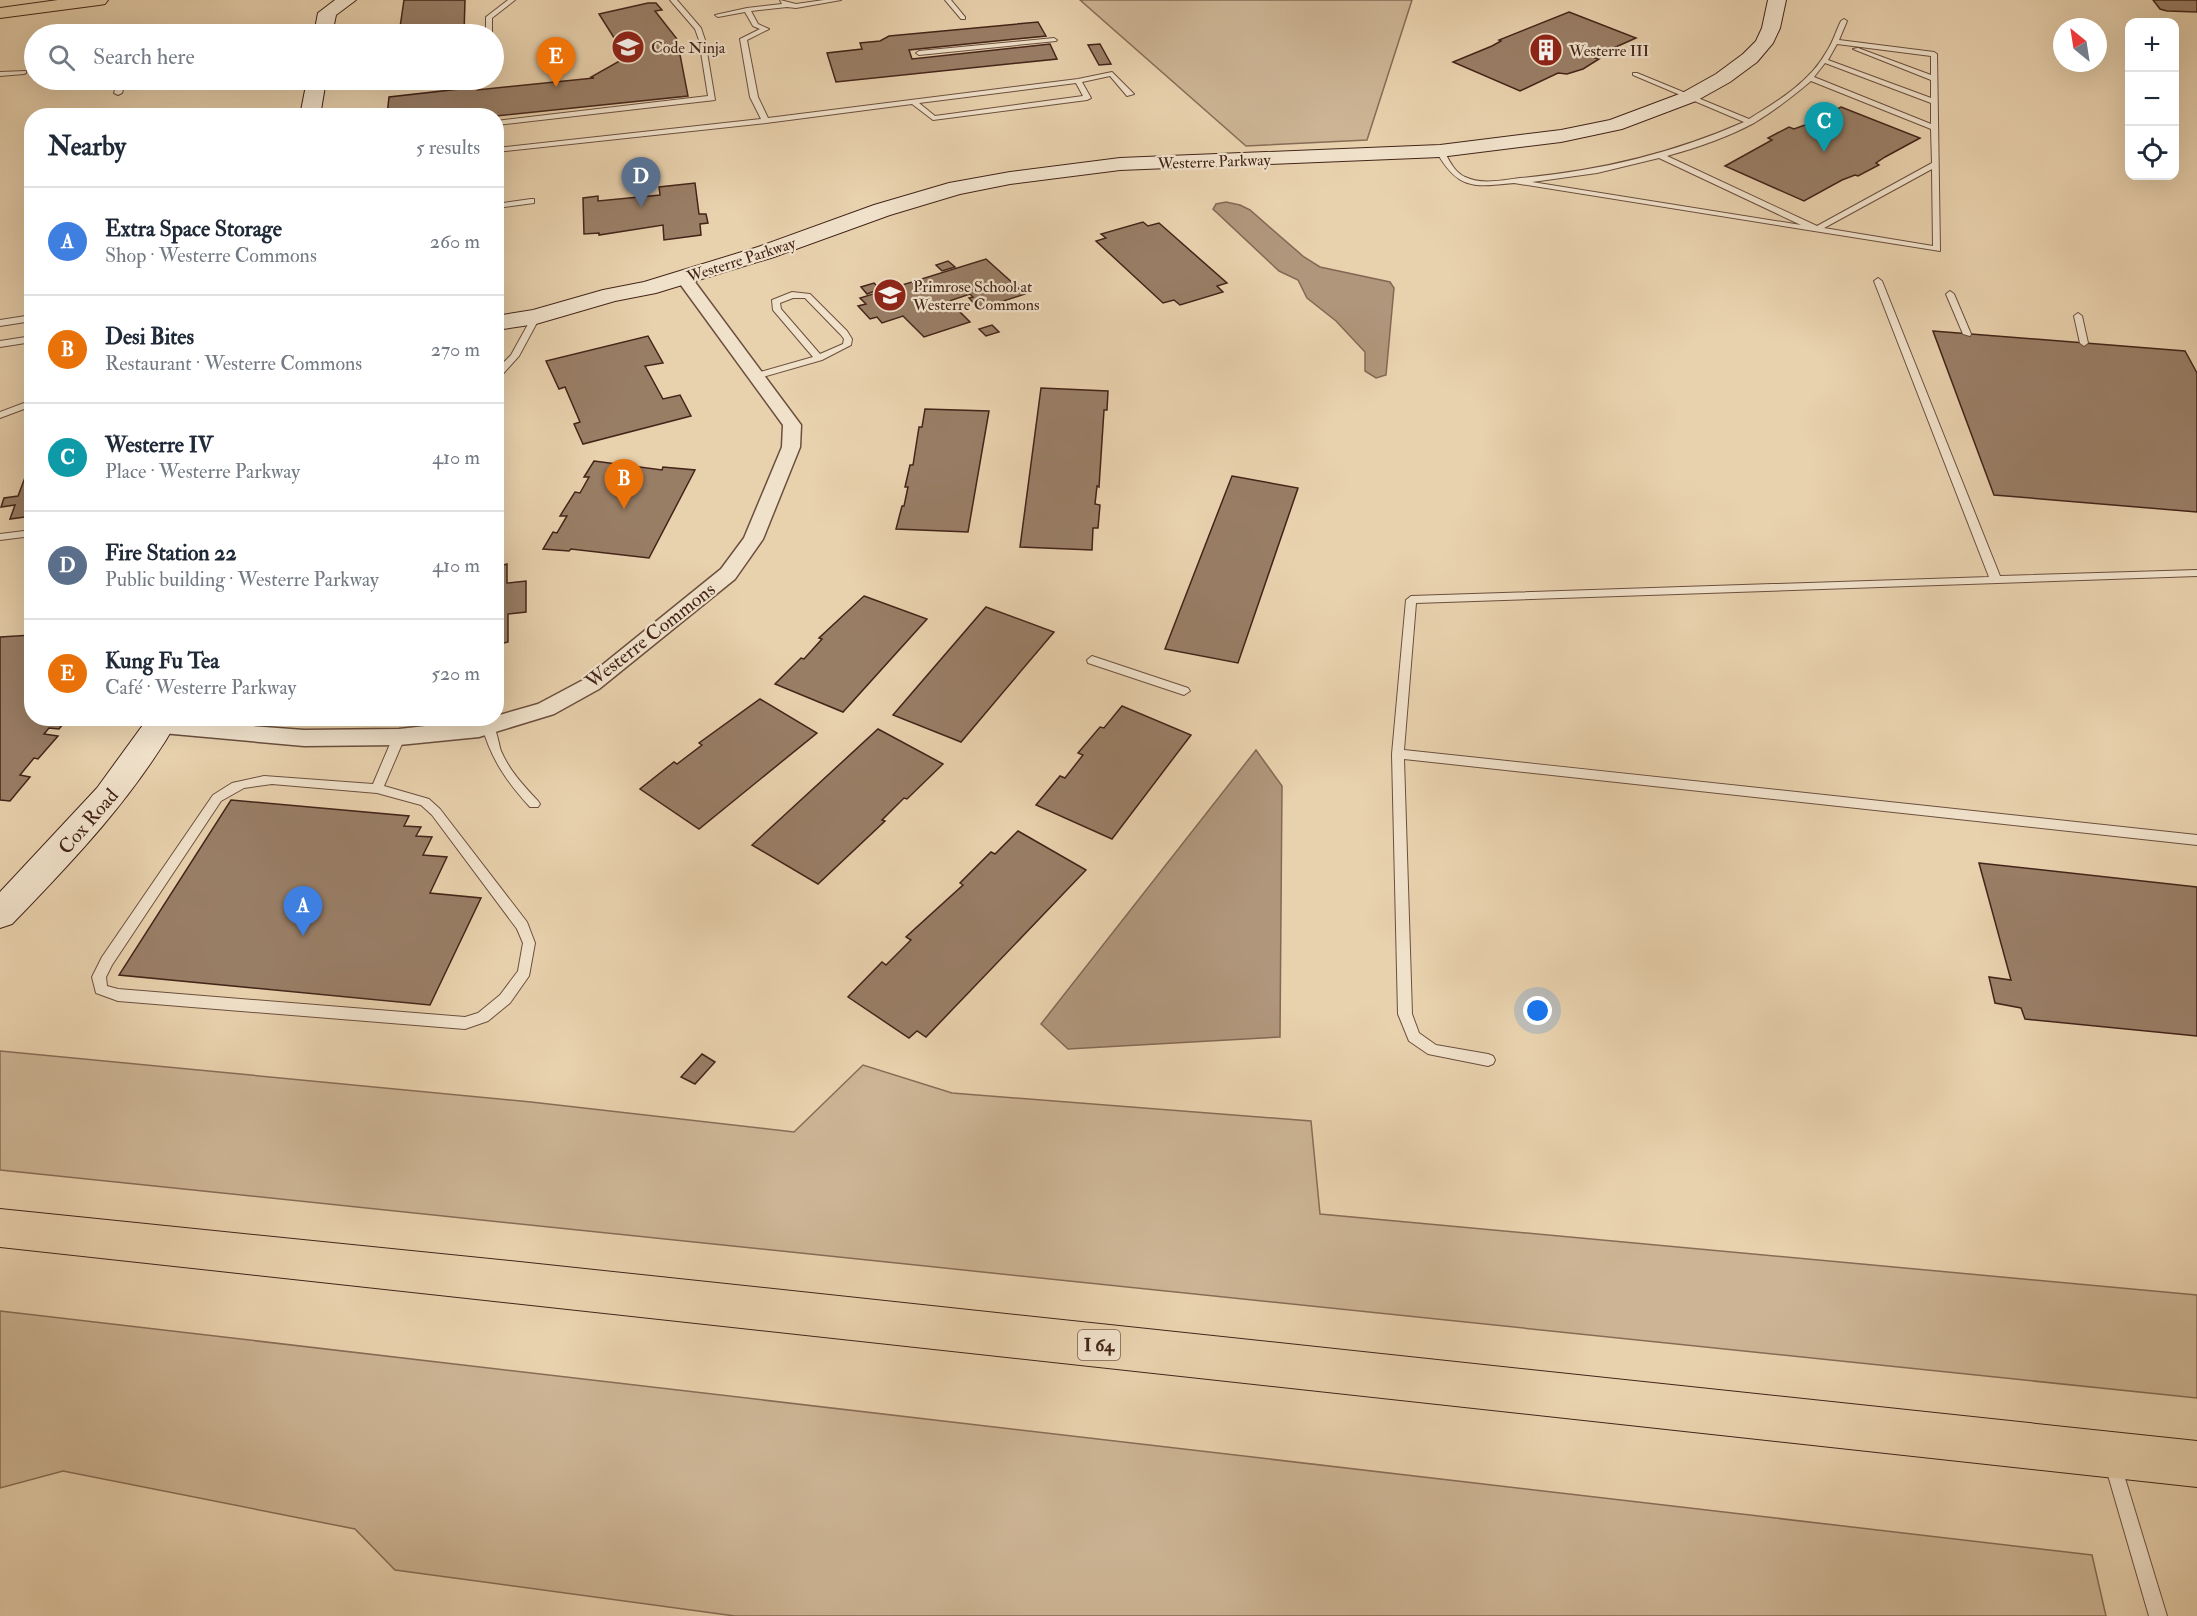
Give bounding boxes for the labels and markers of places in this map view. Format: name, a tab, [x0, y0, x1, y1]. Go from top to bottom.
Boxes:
school or university icon: Code Ninja	[610, 29, 646, 65]
building icon: Westerre III	[1528, 32, 1564, 68]
pin: E	[536, 38, 576, 87]
place label: Code Ninja	[651, 38, 726, 58]
place label: Westerre III	[1568, 41, 1649, 61]
pin: C	[1804, 102, 1844, 152]
pin: D	[622, 158, 660, 207]
school or university icon: Primrose School at Westerre Commons	[872, 277, 908, 313]
place label: Primrose School at Westerre Commons	[912, 277, 1039, 315]
pin: B	[604, 460, 644, 509]
pin: A	[284, 886, 322, 936]

